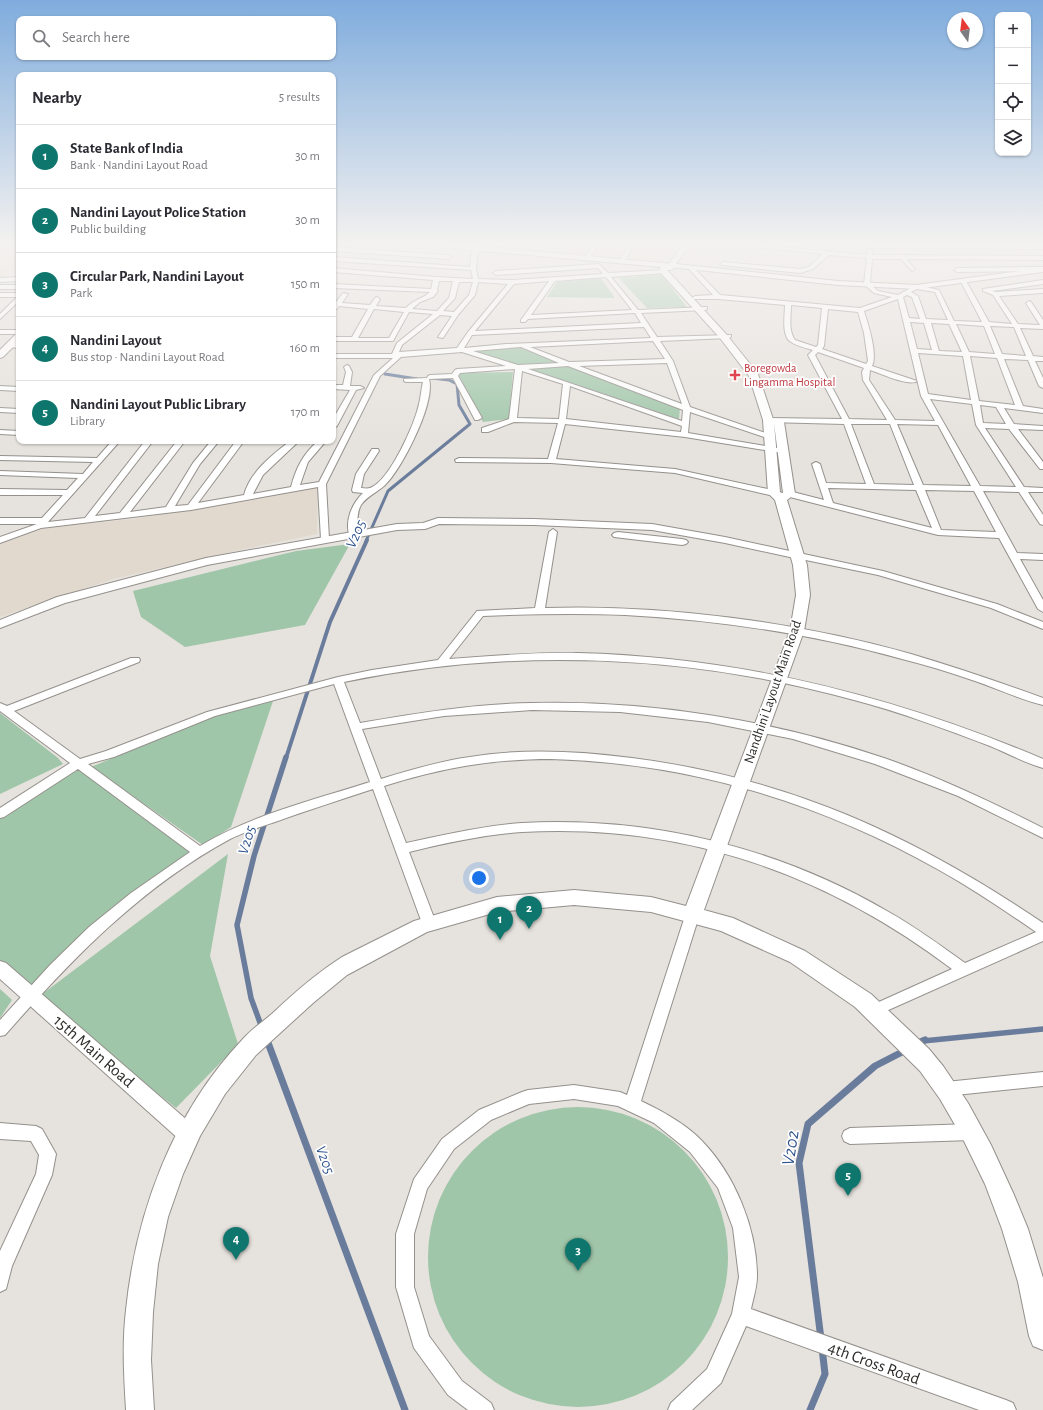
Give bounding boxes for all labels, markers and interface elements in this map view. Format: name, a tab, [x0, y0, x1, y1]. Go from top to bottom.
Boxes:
north arrow	[947, 12, 983, 48]
map controls	[995, 12, 1031, 156]
button: +	[995, 12, 1031, 48]
search box	[16, 16, 336, 60]
icon: search	[30, 27, 52, 49]
text: Search here	[62, 30, 130, 45]
button: −	[995, 48, 1031, 84]
button: locate	[995, 84, 1031, 120]
text: Nearby	[32, 89, 82, 106]
text: 5 results	[279, 91, 320, 104]
button: layers	[995, 120, 1031, 156]
text: State Bank of India	[70, 141, 183, 156]
text: 1	[43, 150, 47, 163]
text: 30 m	[295, 150, 320, 163]
text: Bank · Nandini Layout Road	[70, 159, 208, 172]
text: Nandini Layout Police Station	[70, 205, 246, 220]
text: 2	[42, 214, 48, 227]
text: 30 m	[295, 214, 320, 227]
text: Public building	[70, 223, 146, 236]
text: Circular Park, Nandini Layout	[70, 269, 244, 284]
text: 3	[42, 278, 48, 291]
text: 150 m	[291, 278, 320, 291]
text: Park	[70, 287, 92, 300]
text: Nandini Layout	[70, 333, 162, 348]
text: 4	[42, 342, 48, 355]
text: 160 m	[290, 342, 320, 355]
text: Bus stop · Nandini Layout Road	[70, 351, 224, 364]
place label: Boregowda Lingamma Hospital	[744, 362, 835, 388]
marker: Boregowda Lingamma Hospital	[729, 369, 741, 381]
text: Nandini Layout Public Library	[70, 397, 246, 412]
text: 5	[42, 406, 48, 419]
text: 170 m	[291, 406, 320, 419]
text: Library	[70, 415, 105, 428]
water label: V205	[343, 517, 369, 550]
street label: Nandhini Layout Main Road	[742, 619, 804, 765]
water label: V205	[236, 823, 259, 856]
your location	[469, 868, 489, 888]
pin: 2	[516, 896, 542, 929]
pin: 1	[487, 907, 513, 940]
street label: 15th Main Road	[50, 1012, 138, 1091]
water label: V202	[779, 1129, 803, 1167]
water label: V205	[313, 1144, 337, 1177]
pin: 5	[835, 1163, 861, 1196]
pin: 4	[223, 1227, 249, 1260]
pin: 3	[565, 1238, 591, 1271]
street label: 4th Cross Road	[826, 1338, 923, 1388]

